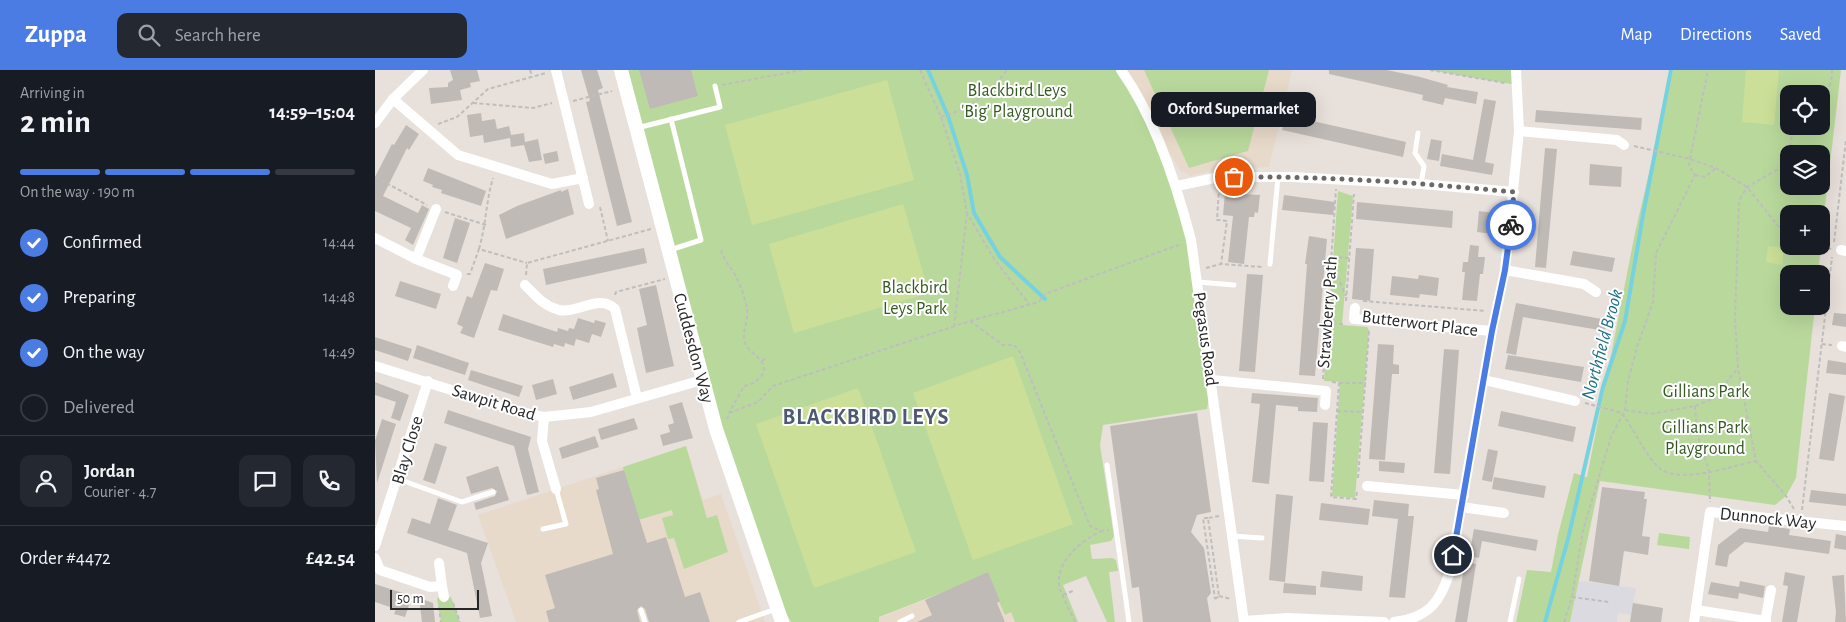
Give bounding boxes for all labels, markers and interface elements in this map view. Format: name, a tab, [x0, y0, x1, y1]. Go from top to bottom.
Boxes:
search box	[117, 13, 467, 58]
icon: search	[135, 21, 163, 49]
text: Zuppa	[25, 23, 87, 47]
text: Search here	[175, 26, 261, 45]
text: Map	[1621, 26, 1652, 44]
text: Directions	[1680, 26, 1752, 44]
text: Saved	[1780, 26, 1821, 44]
park label: Blackbird Leys 'Big' Playground	[961, 82, 1073, 121]
text: Arriving in	[20, 85, 85, 101]
map controls	[1780, 85, 1830, 315]
button: locate	[1780, 85, 1830, 135]
callout: Oxford Supermarket	[1151, 92, 1317, 127]
text: Oxford Supermarket	[1168, 101, 1299, 117]
text: 14:59–15:04	[269, 103, 355, 122]
text: 2 min	[20, 106, 91, 138]
button: layers	[1780, 145, 1830, 195]
pin	[1213, 156, 1255, 198]
icon: bag	[1220, 163, 1248, 191]
text: On the way · 190 m	[20, 184, 135, 200]
courier	[1486, 200, 1536, 250]
button: +	[1780, 205, 1830, 255]
icon: bike	[1497, 211, 1525, 239]
icon: check	[20, 229, 48, 257]
text: Confirmed	[63, 233, 142, 252]
text: 14:44	[323, 234, 355, 250]
street label: Strawberry Path	[1315, 255, 1341, 369]
button: −	[1780, 265, 1830, 315]
park label: Blackbird Leys Park	[882, 279, 948, 318]
icon: check	[20, 284, 48, 312]
water label: Northfield Brook	[1579, 287, 1626, 402]
text: Preparing	[63, 288, 136, 307]
text: 14:48	[323, 289, 355, 305]
street label: Cuddesdon Way	[670, 291, 716, 405]
street label: Pegasus Road	[1189, 291, 1221, 387]
street label: Butterwort Place	[1361, 308, 1479, 340]
icon: check	[20, 339, 48, 367]
text: On the way	[63, 343, 145, 362]
text: 14:49	[323, 344, 355, 360]
street label: Sawpit Road	[450, 382, 538, 424]
park label: Gillians Park	[1663, 383, 1750, 401]
text: Delivered	[63, 398, 135, 417]
district label: BLACKBIRD LEYS	[782, 406, 950, 428]
street label: Blay Close	[389, 414, 427, 487]
park label: Gillians Park Playground	[1662, 419, 1749, 458]
button: person	[20, 455, 72, 507]
button: chat	[239, 455, 291, 507]
button: phone	[303, 455, 355, 507]
text: Jordan	[84, 462, 135, 481]
text: Courier · 4.7	[84, 484, 156, 500]
street label: Dunnock Way	[1719, 505, 1817, 533]
pin	[1432, 534, 1474, 576]
icon: home	[1439, 541, 1467, 569]
text: Order #4472	[20, 549, 111, 568]
text: £42.54	[306, 549, 355, 568]
scale bar	[390, 587, 479, 610]
text: 50 m	[397, 592, 424, 606]

